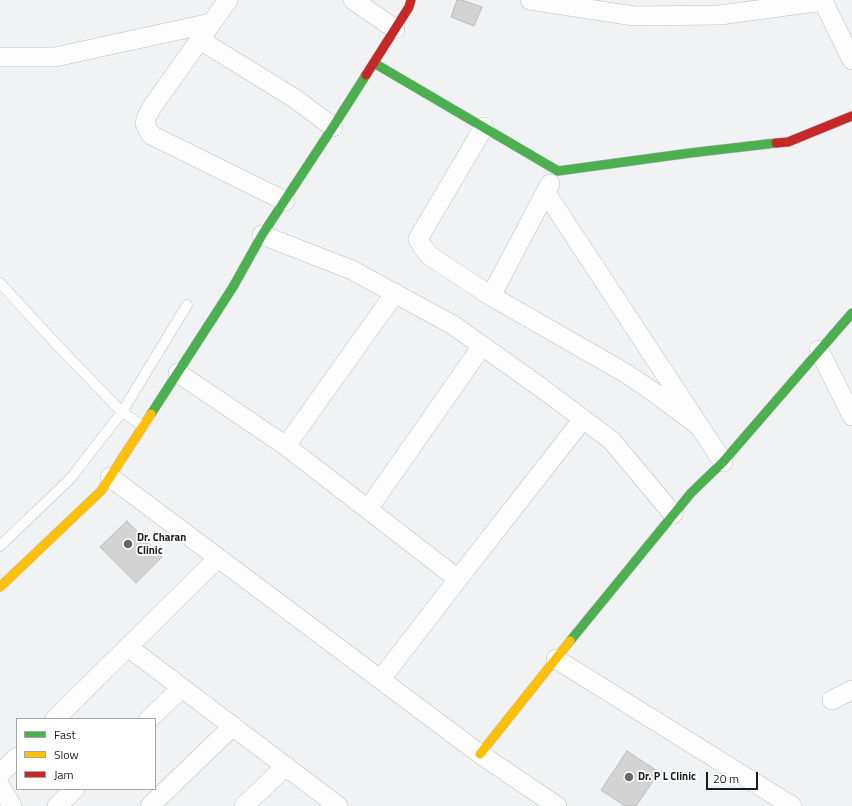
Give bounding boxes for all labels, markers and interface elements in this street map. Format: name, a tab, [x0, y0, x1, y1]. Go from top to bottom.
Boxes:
place label: Dr. Charan Clinic	[137, 531, 186, 557]
marker: Dr. Charan Clinic	[122, 538, 134, 550]
legend	[16, 718, 156, 790]
text: Fast	[54, 725, 76, 744]
text: Slow	[54, 745, 79, 764]
scale bar	[708, 764, 760, 790]
text: Jam	[54, 765, 74, 784]
text: 20 m	[713, 769, 739, 788]
place label: Dr. P L Clinic	[638, 770, 696, 784]
marker: Dr. P L Clinic	[623, 771, 635, 783]

